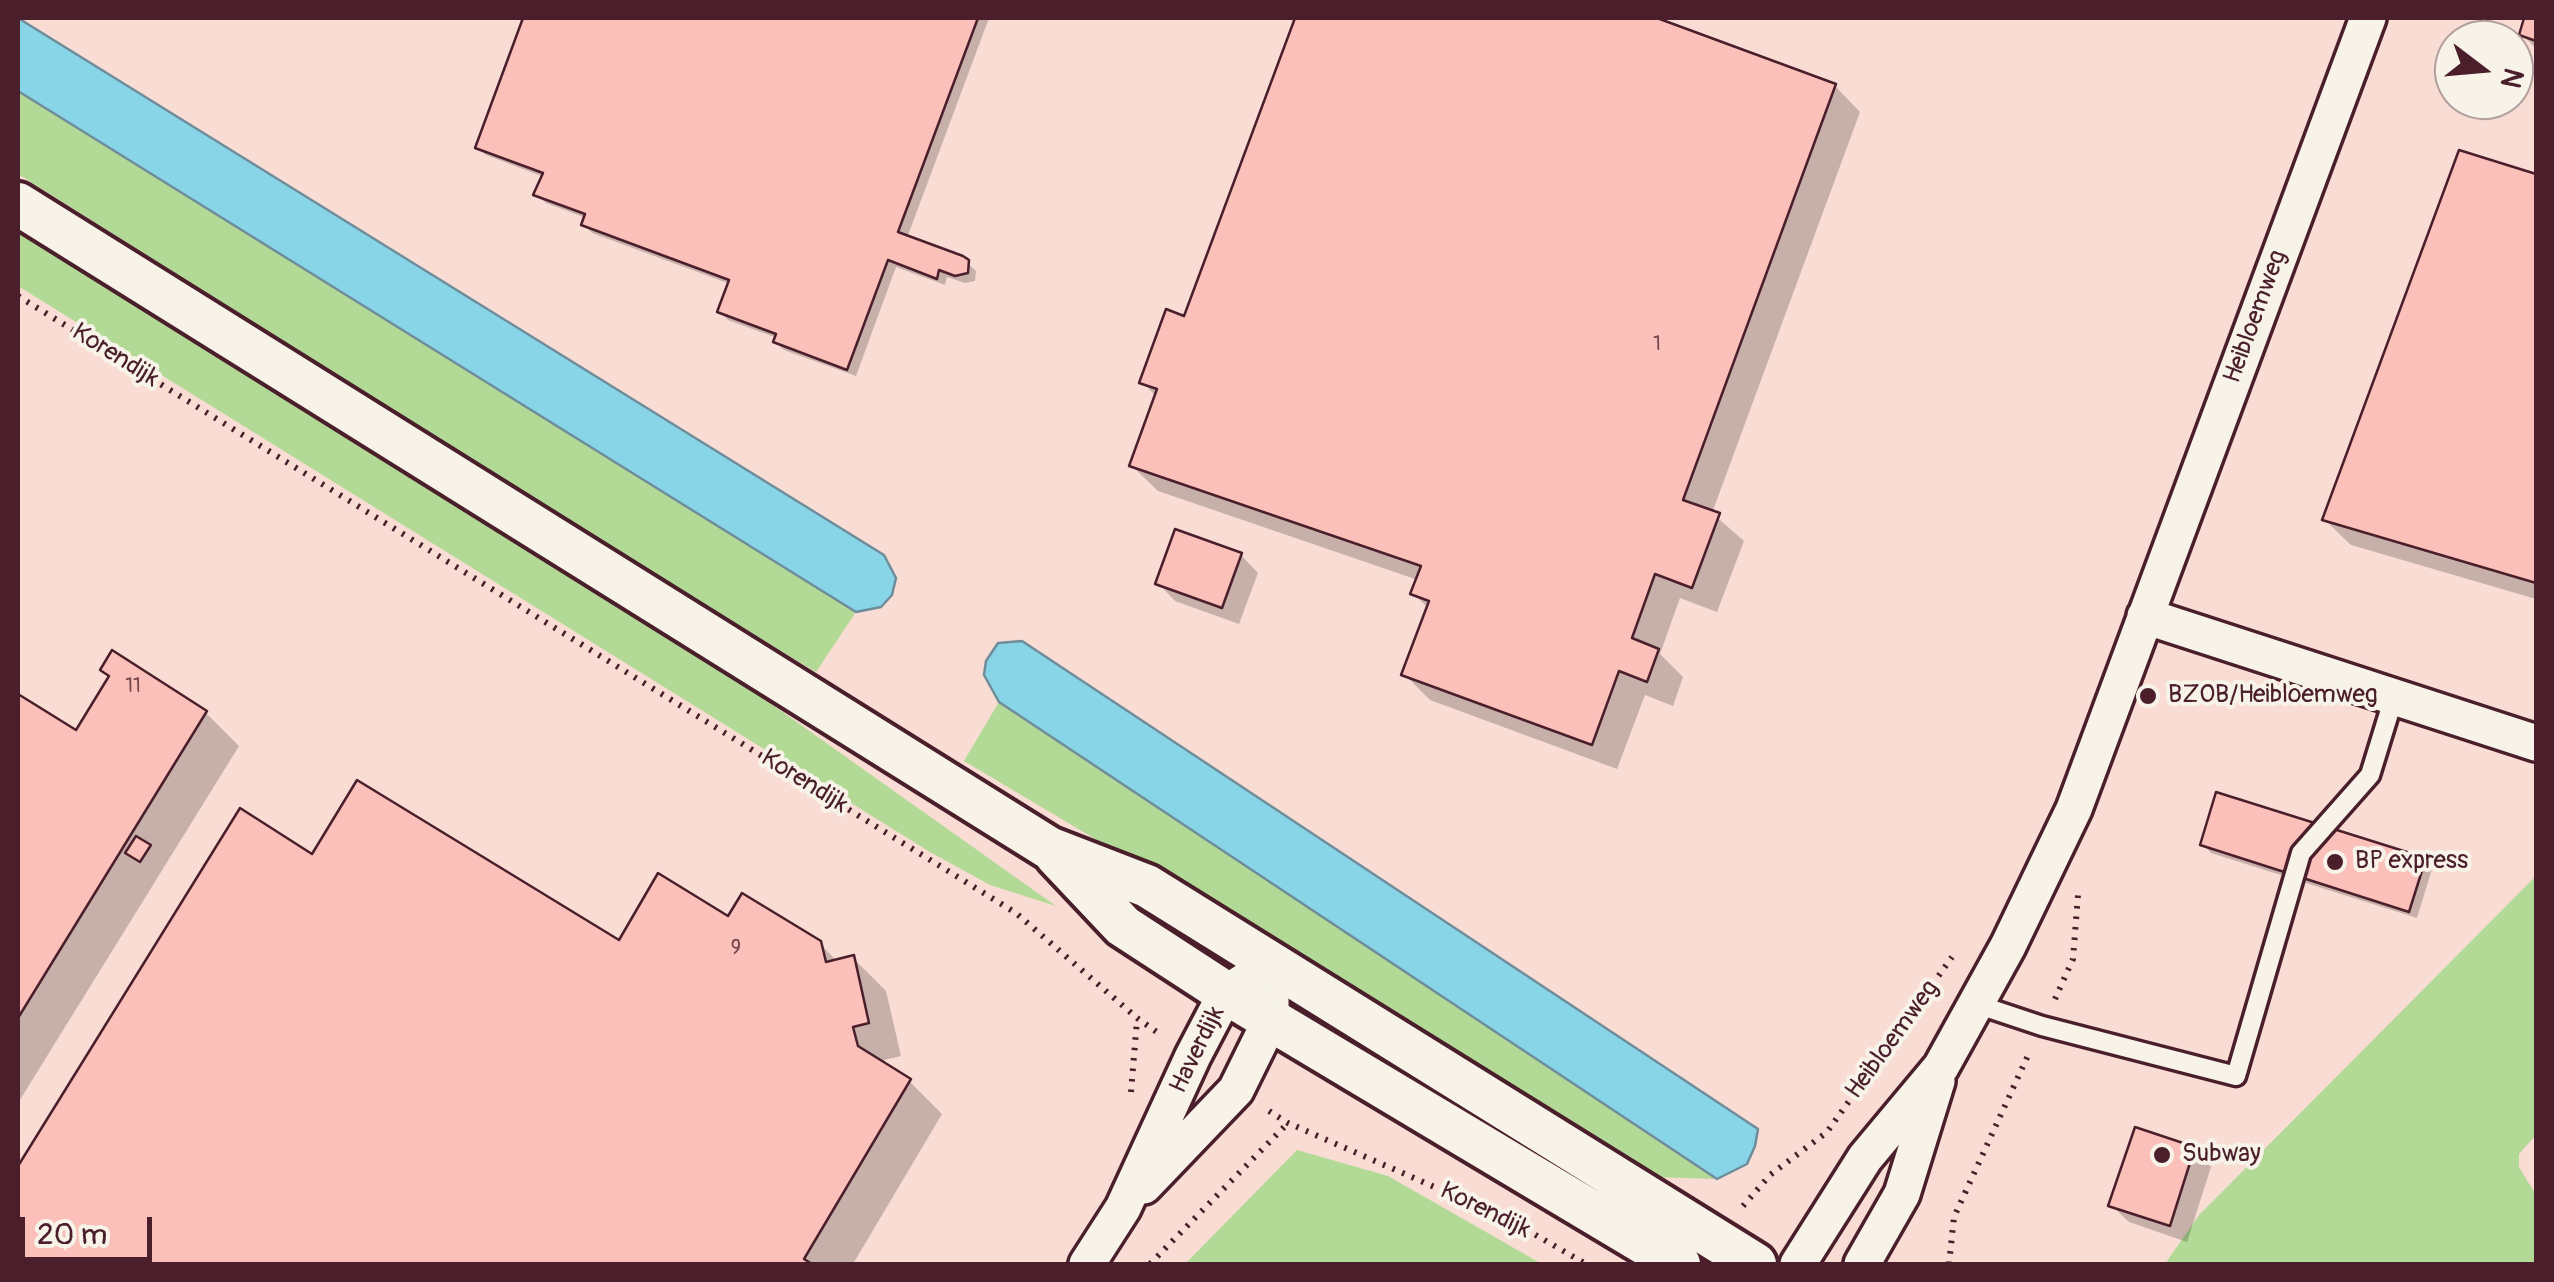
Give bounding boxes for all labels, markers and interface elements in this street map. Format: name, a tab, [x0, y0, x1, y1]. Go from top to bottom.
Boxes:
north arrow	[2434, 20, 2534, 120]
text: N	[2492, 64, 2531, 92]
street label: Heibloemweg	[2218, 246, 2294, 388]
street label: Korendijk	[66, 318, 164, 394]
house number: 1	[1653, 333, 1661, 357]
house number: 11	[125, 675, 141, 699]
place label: BZOB/Heibloemweg	[2168, 681, 2377, 711]
marker: BZOB/Heibloemweg	[2137, 685, 2159, 707]
street label: Korendijk	[755, 744, 853, 820]
place label: BP express	[2355, 847, 2468, 877]
marker: BP express	[2324, 851, 2346, 873]
house number: 9	[731, 937, 741, 961]
street label: Heibloemweg	[1840, 975, 1946, 1105]
street label: Haverdijk	[1164, 1001, 1232, 1099]
place label: Subway	[2182, 1140, 2261, 1170]
marker: Subway	[2151, 1144, 2173, 1166]
street label: Korendijk	[1435, 1176, 1535, 1246]
scale bar	[25, 1197, 158, 1259]
text: 20 m	[37, 1216, 107, 1253]

